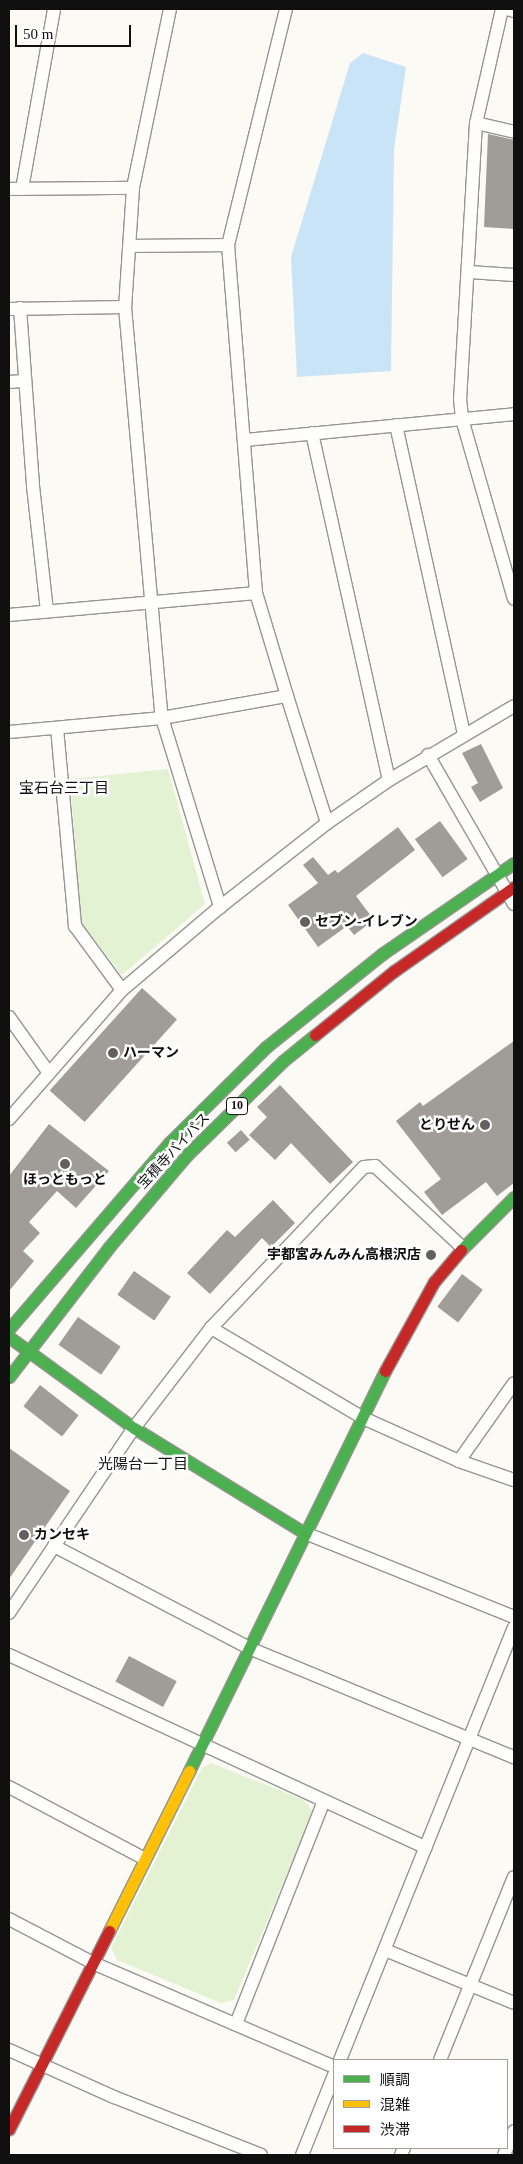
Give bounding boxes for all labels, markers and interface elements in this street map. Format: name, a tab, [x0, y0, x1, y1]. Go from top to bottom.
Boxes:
scale bar	[18, 15, 134, 47]
text: 50 m	[23, 26, 53, 42]
district label: 宝石台三丁目	[19, 780, 109, 798]
place label: セブン-イレブン	[315, 914, 418, 930]
marker: セブン-イレブン	[299, 916, 311, 928]
place label: ハーマン	[123, 1045, 179, 1061]
marker: ハーマン	[107, 1047, 119, 1059]
road number: 10	[226, 1096, 248, 1116]
street label: 宝積寺バイパス	[134, 1109, 214, 1193]
place label: とりせん	[419, 1117, 475, 1133]
marker: とりせん	[479, 1119, 491, 1131]
marker: ほっともっと	[59, 1158, 71, 1170]
place label: ほっともっと	[23, 1172, 107, 1188]
place label: 宇都宮みんみん高根沢店	[267, 1247, 421, 1263]
marker: 宇都宮みんみん高根沢店	[425, 1249, 437, 1261]
district label: 光陽台一丁目	[98, 1456, 188, 1474]
place label: カンセキ	[34, 1527, 90, 1543]
marker: カンセキ	[18, 1529, 30, 1541]
legend	[333, 2059, 508, 2149]
text: 順調	[380, 2072, 410, 2088]
text: 混雑	[380, 2097, 410, 2113]
text: 渋滞	[380, 2122, 410, 2138]

